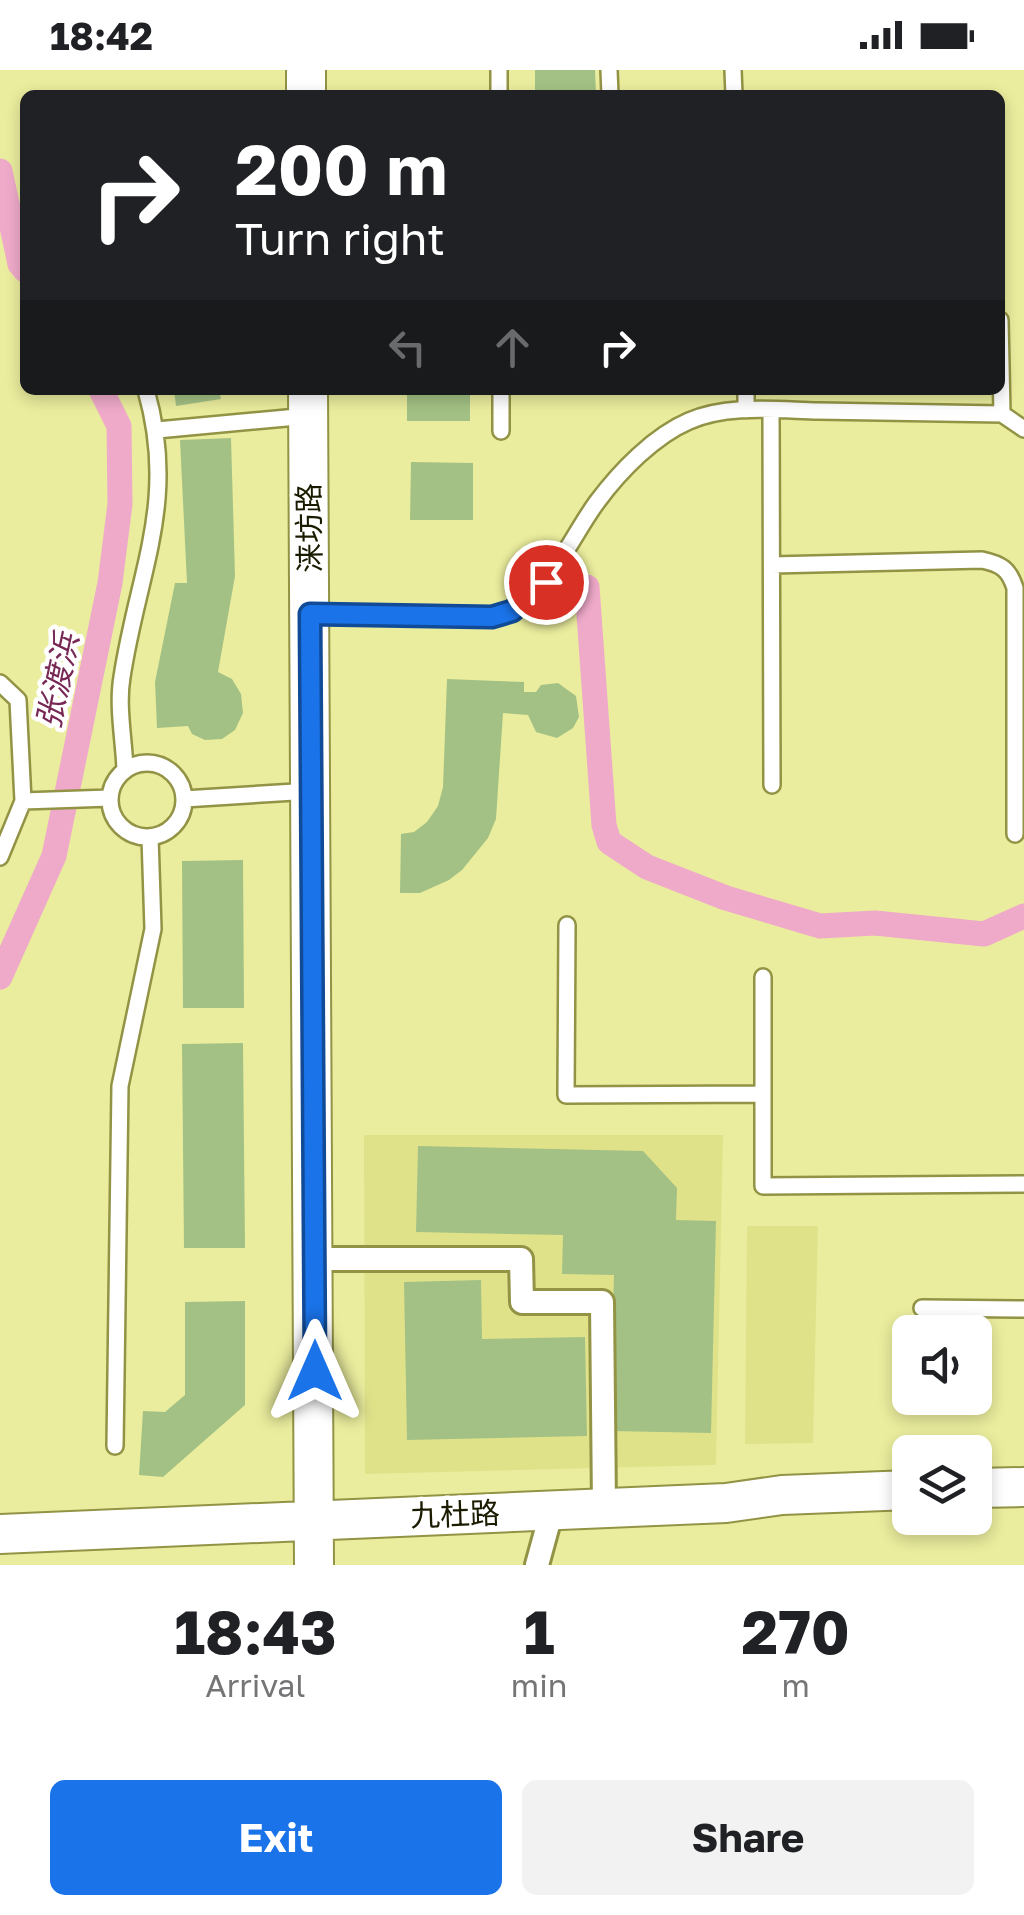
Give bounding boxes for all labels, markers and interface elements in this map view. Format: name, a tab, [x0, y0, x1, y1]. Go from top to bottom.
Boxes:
text: 18:42	[50, 13, 153, 58]
text: 200 m	[235, 126, 447, 210]
icon: right	[70, 130, 200, 260]
text: Turn right	[235, 211, 445, 265]
icon: left	[380, 320, 435, 375]
icon: ahead	[485, 320, 540, 375]
icon: right	[590, 320, 645, 375]
street label: 涞坊路	[290, 483, 328, 573]
pin	[504, 540, 589, 625]
icon: arrive	[519, 555, 574, 610]
water label: 张渡浜	[28, 627, 86, 732]
map controls	[892, 1315, 992, 1535]
button: sound	[892, 1315, 992, 1415]
position arrow	[263, 1319, 367, 1423]
button: layers	[892, 1435, 992, 1535]
street label: 九杜路	[409, 1494, 501, 1534]
text: 18:43	[174, 1595, 337, 1667]
text: 1	[524, 1595, 555, 1667]
text: 270	[742, 1595, 850, 1667]
text: Arrival	[205, 1666, 306, 1704]
text: min	[511, 1666, 567, 1704]
text: m	[782, 1666, 810, 1704]
button: Exit	[50, 1780, 502, 1895]
button: Share	[522, 1780, 974, 1895]

